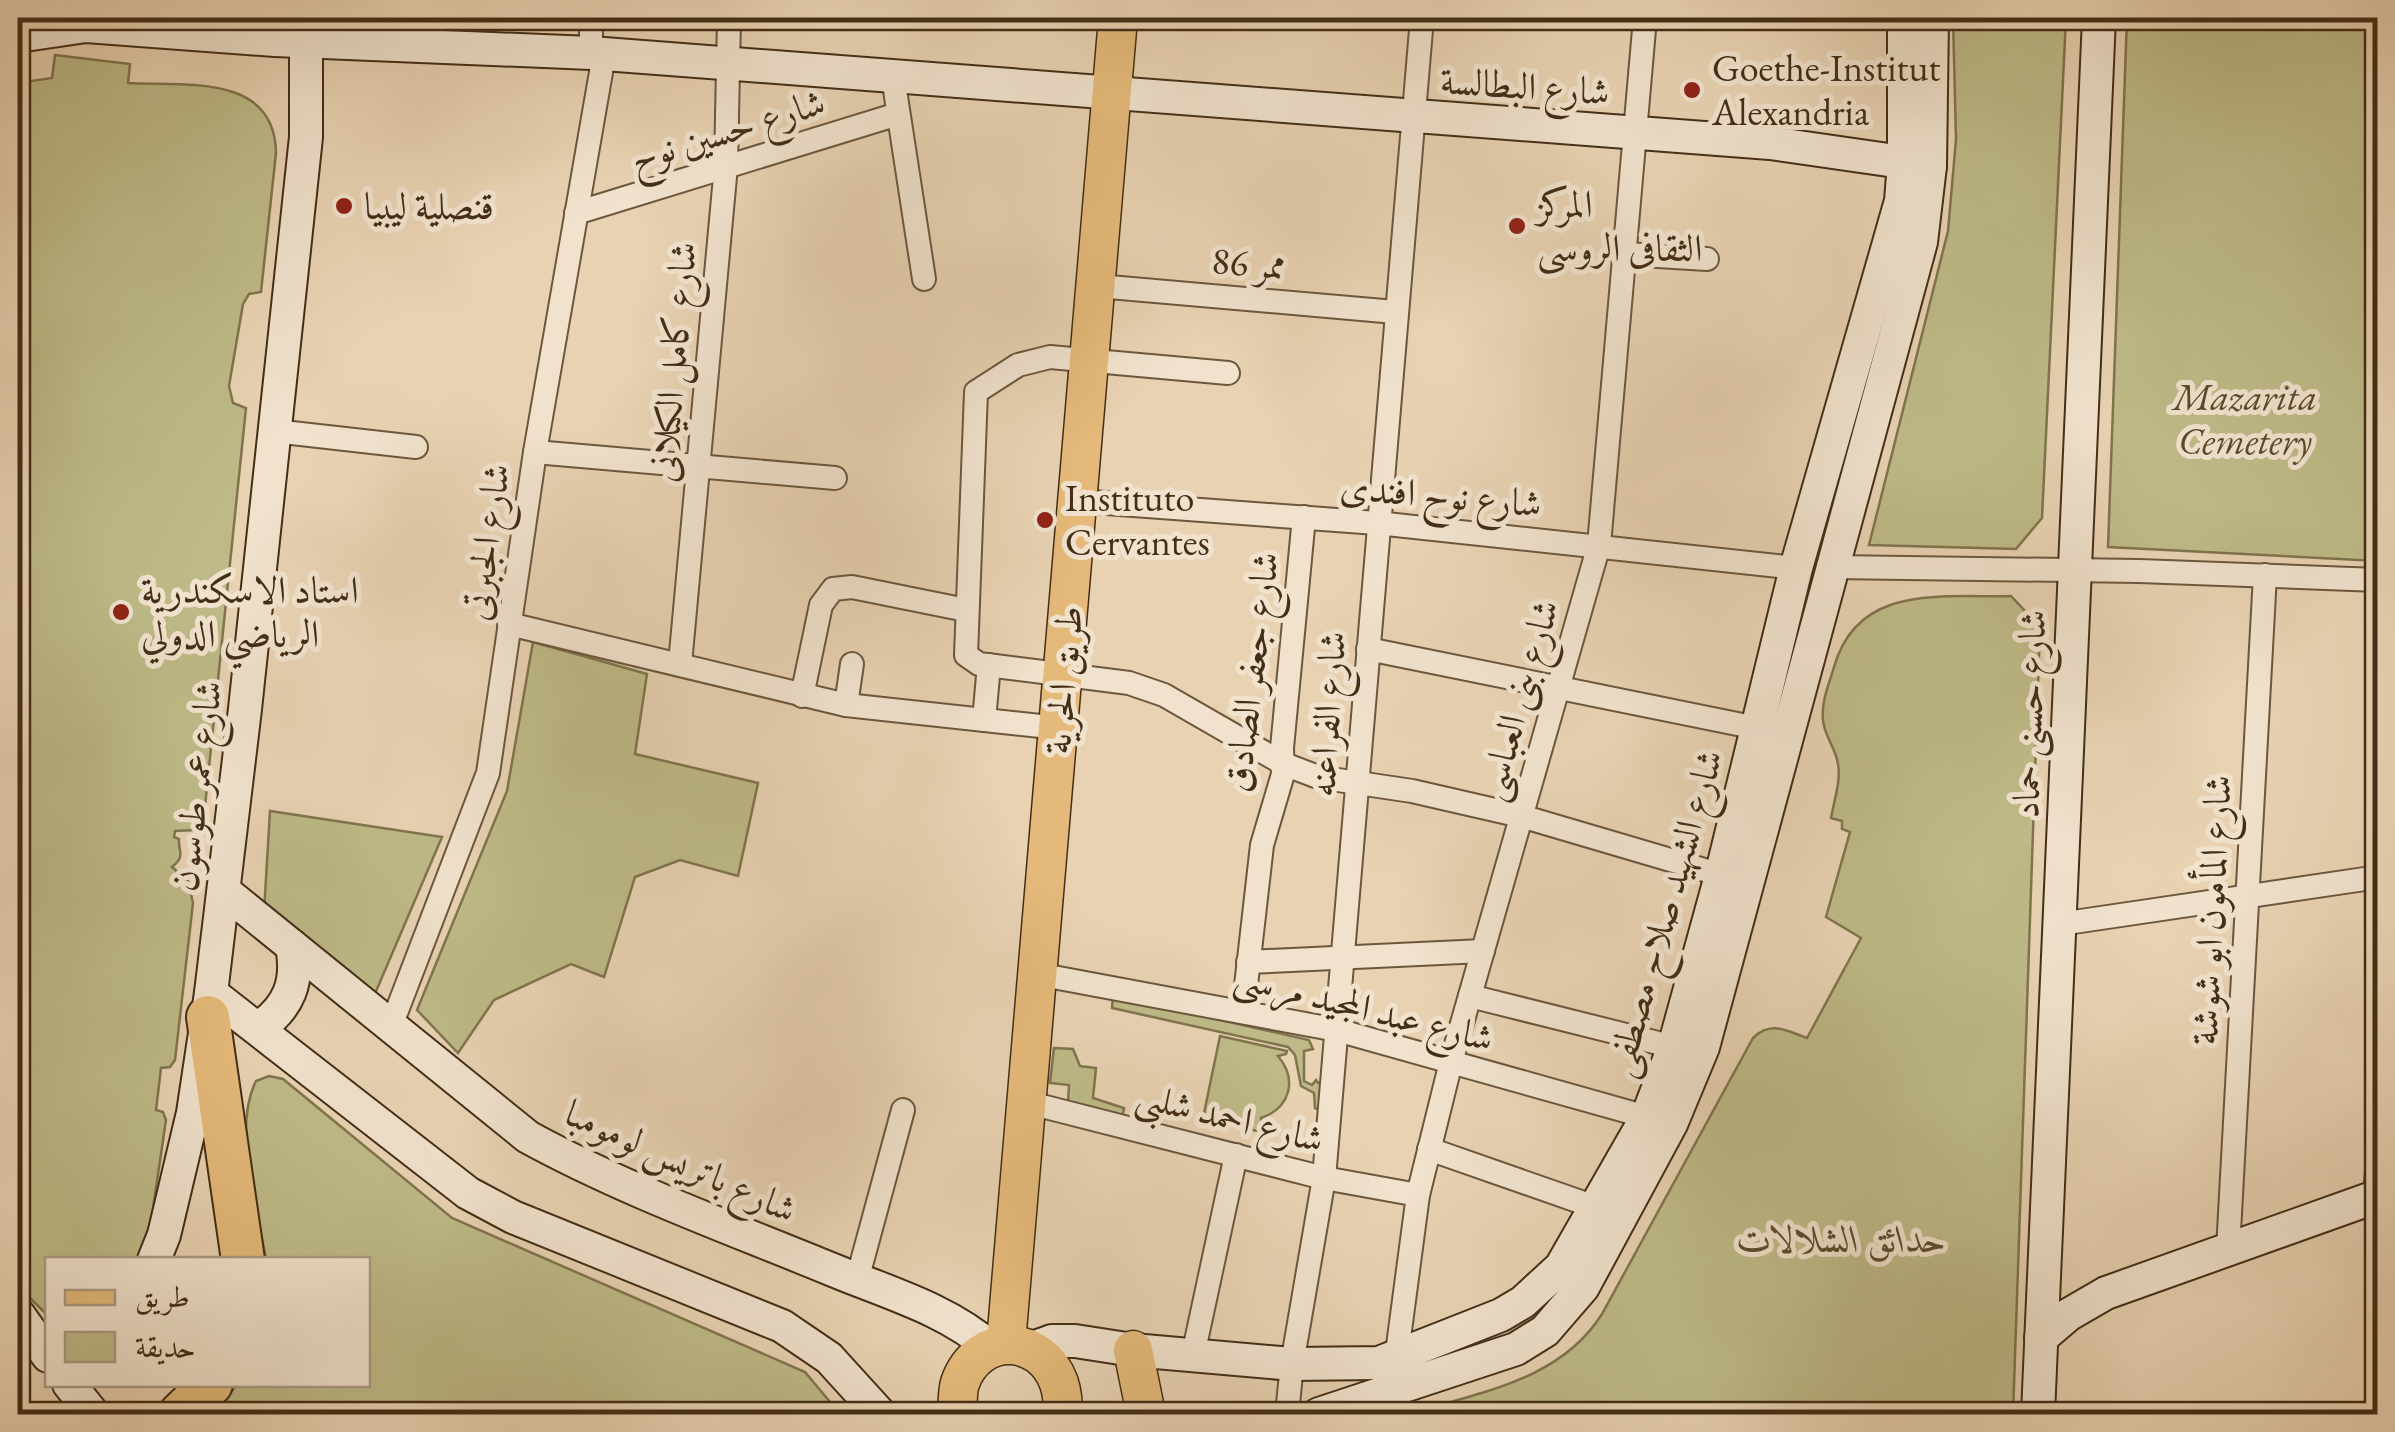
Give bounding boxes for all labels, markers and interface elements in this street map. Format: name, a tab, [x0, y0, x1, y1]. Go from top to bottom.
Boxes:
place label: Goethe-Institut Alexandria	[1711, 43, 1941, 136]
street label: شارع البطالسة	[1438, 55, 1612, 123]
street label: شارع حسين نوح	[623, 77, 834, 192]
marker: Goethe-Institut Alexandria	[1681, 79, 1703, 101]
place label: المركز الثقافى الروسى	[1533, 179, 1703, 275]
place label: قنصلية ليبيا	[364, 181, 494, 230]
marker: قنصلية ليبيا	[333, 195, 355, 217]
marker: المركز الثقافى الروسى	[1506, 215, 1528, 237]
street label: ممر 86	[1210, 235, 1288, 290]
street label: شارع كامل الكيلانى	[638, 240, 714, 485]
park label: Mazarita Cemetery	[2171, 372, 2317, 465]
street label: شارع الجبرتى	[450, 460, 528, 625]
street label: شارع نوح افندى	[1337, 461, 1544, 538]
place label: Instituto Cervantes	[1065, 473, 1210, 566]
marker: Instituto Cervantes	[1034, 509, 1056, 531]
street label: شارع جعفر الصادق	[1211, 549, 1296, 796]
place label: استاد الاسكندرية الرياضي الدولي	[141, 565, 359, 669]
street label: شارع بنى العباسى	[1465, 593, 1576, 808]
marker: استاد الاسكندرية الرياضي الدولي	[110, 601, 132, 623]
street label: طريق الحرية	[1032, 604, 1093, 756]
street label: شارع حسنى حماد	[2000, 609, 2064, 819]
street label: شارع الفراعنه	[1296, 629, 1364, 799]
street label: شارع عمر طوسون	[158, 678, 240, 895]
street label: شارع الشهيد صلاح مصطفى	[1593, 744, 1743, 1085]
street label: شارع المأمون ابو شوشة	[2178, 774, 2249, 1047]
street label: شارع عبد المجيد مرسى	[1228, 951, 1499, 1069]
street label: شارع احمد شلبى	[1129, 1070, 1329, 1170]
street label: شارع باتريس لومومبا	[555, 1088, 805, 1240]
park label: حدائق الشلالات	[1737, 1214, 1947, 1263]
legend	[45, 1257, 370, 1387]
text: طريق	[135, 1277, 190, 1316]
text: حديقة	[135, 1327, 196, 1366]

